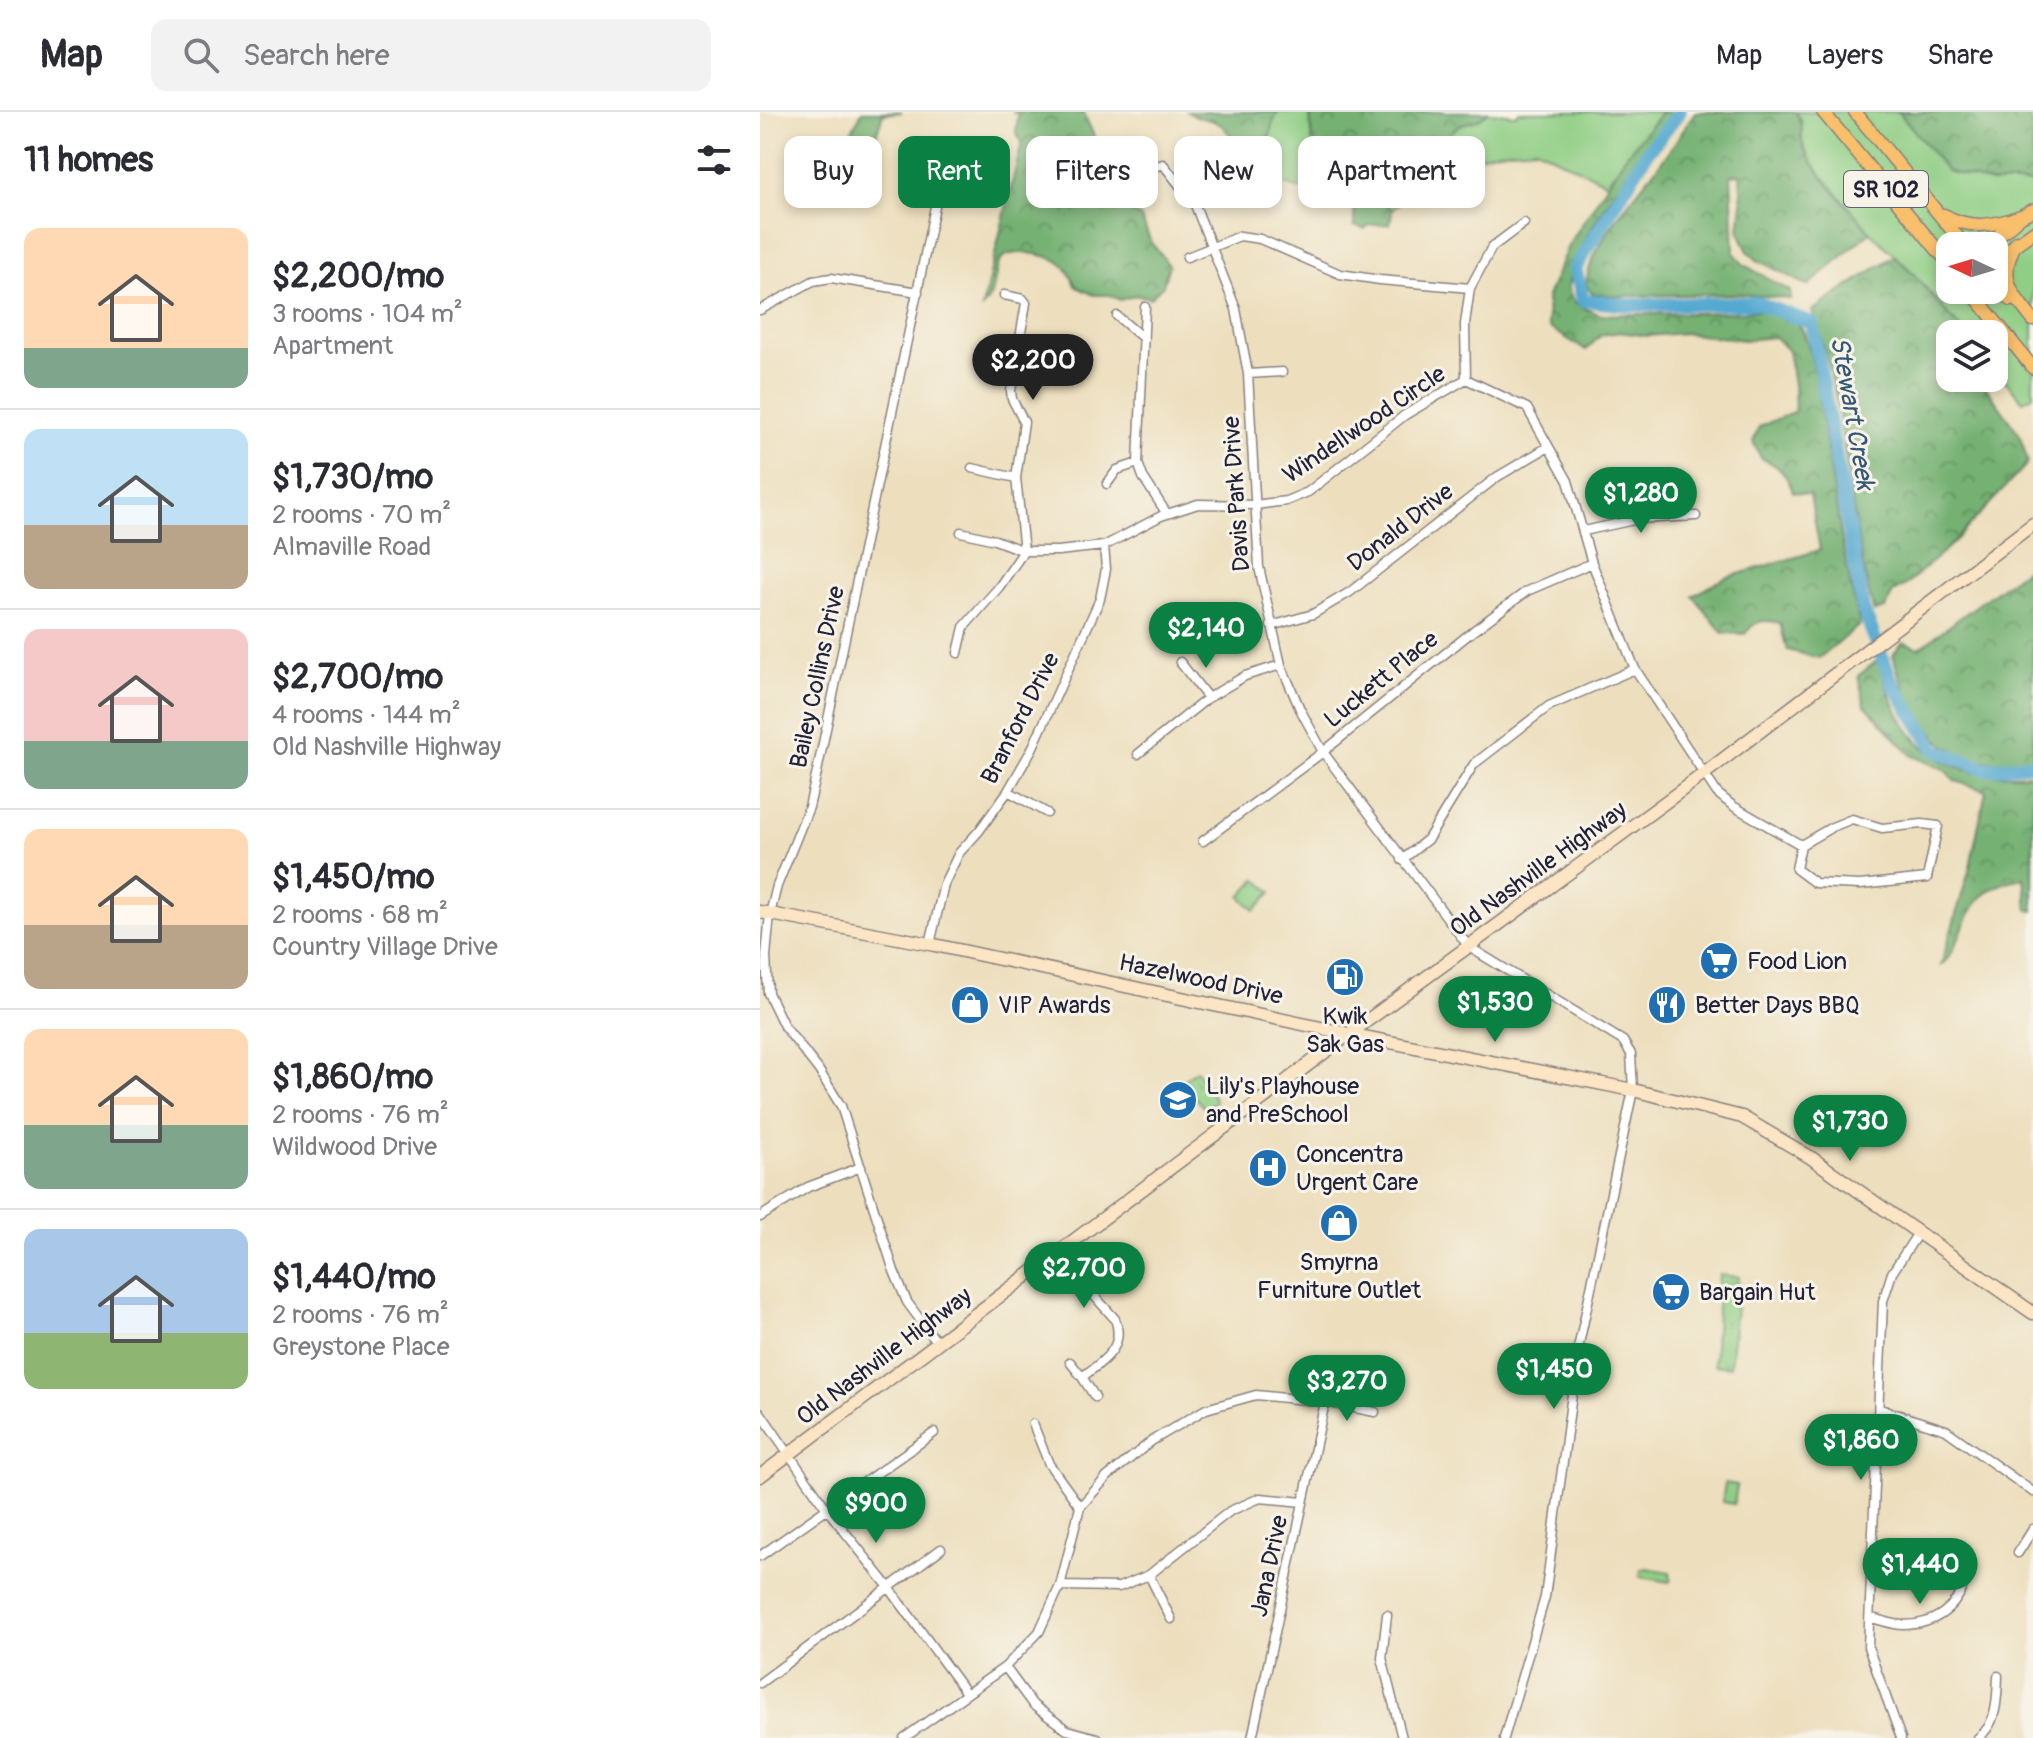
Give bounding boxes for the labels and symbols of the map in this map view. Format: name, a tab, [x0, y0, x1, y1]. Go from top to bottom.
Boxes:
road number: SR 102	[1844, 171, 1928, 207]
north arrow	[1936, 232, 2008, 304]
pin: $2,200	[968, 334, 1098, 402]
water label: Stewart Creek	[1823, 334, 1882, 494]
street label: Windellwood Circle	[1278, 359, 1451, 489]
street label: Davis Park Drive	[1217, 415, 1256, 573]
pin: $1,280	[1576, 467, 1706, 535]
street label: Donald Drive	[1342, 477, 1459, 578]
street label: Bailey Collins Drive	[784, 583, 851, 771]
pin: $2,140	[1141, 602, 1271, 670]
street label: Luckett Place	[1318, 624, 1444, 734]
street label: Branford Drive	[975, 647, 1066, 789]
street label: Old Nashville Highway	[1444, 796, 1632, 943]
supermarket icon: Food Lion	[1698, 940, 1740, 982]
place label: Food Lion	[1747, 947, 1847, 976]
street label: Hazelwood Drive	[1116, 948, 1286, 1011]
fuel station icon: Kwik Sak Gas	[1324, 956, 1366, 998]
pin: $1,530	[1430, 976, 1560, 1044]
shop icon: VIP Awards	[949, 984, 991, 1026]
restaurant icon: Better Days BBQ	[1646, 984, 1688, 1026]
place label: VIP Awards	[998, 991, 1111, 1020]
place label: Better Days BBQ	[1695, 991, 1860, 1020]
place label: Kwik Sak Gas	[1306, 1002, 1384, 1059]
place label: Lily's Playhouse and PreSchool	[1206, 1072, 1359, 1129]
school or university icon: Lily's Playhouse and PreSchool	[1157, 1079, 1199, 1121]
pin: $1,730	[1785, 1095, 1915, 1163]
place label: Concentra Urgent Care	[1296, 1140, 1418, 1197]
hospital icon: Concentra Urgent Care	[1247, 1147, 1289, 1189]
shop icon: Smyrna Furniture Outlet	[1318, 1202, 1360, 1244]
pin: $2,700	[1019, 1242, 1149, 1310]
place label: Smyrna Furniture Outlet	[1257, 1248, 1421, 1305]
supermarket icon: Bargain Hut	[1650, 1271, 1692, 1313]
place label: Bargain Hut	[1699, 1278, 1816, 1307]
street label: Old Nashville Highway	[791, 1281, 977, 1432]
pin: $1,450	[1489, 1343, 1619, 1411]
pin: $3,270	[1282, 1355, 1412, 1423]
pin: $1,860	[1796, 1414, 1926, 1482]
pin: $900	[829, 1477, 923, 1545]
street label: Jana Drive	[1245, 1512, 1294, 1620]
pin: $1,440	[1855, 1538, 1985, 1606]

